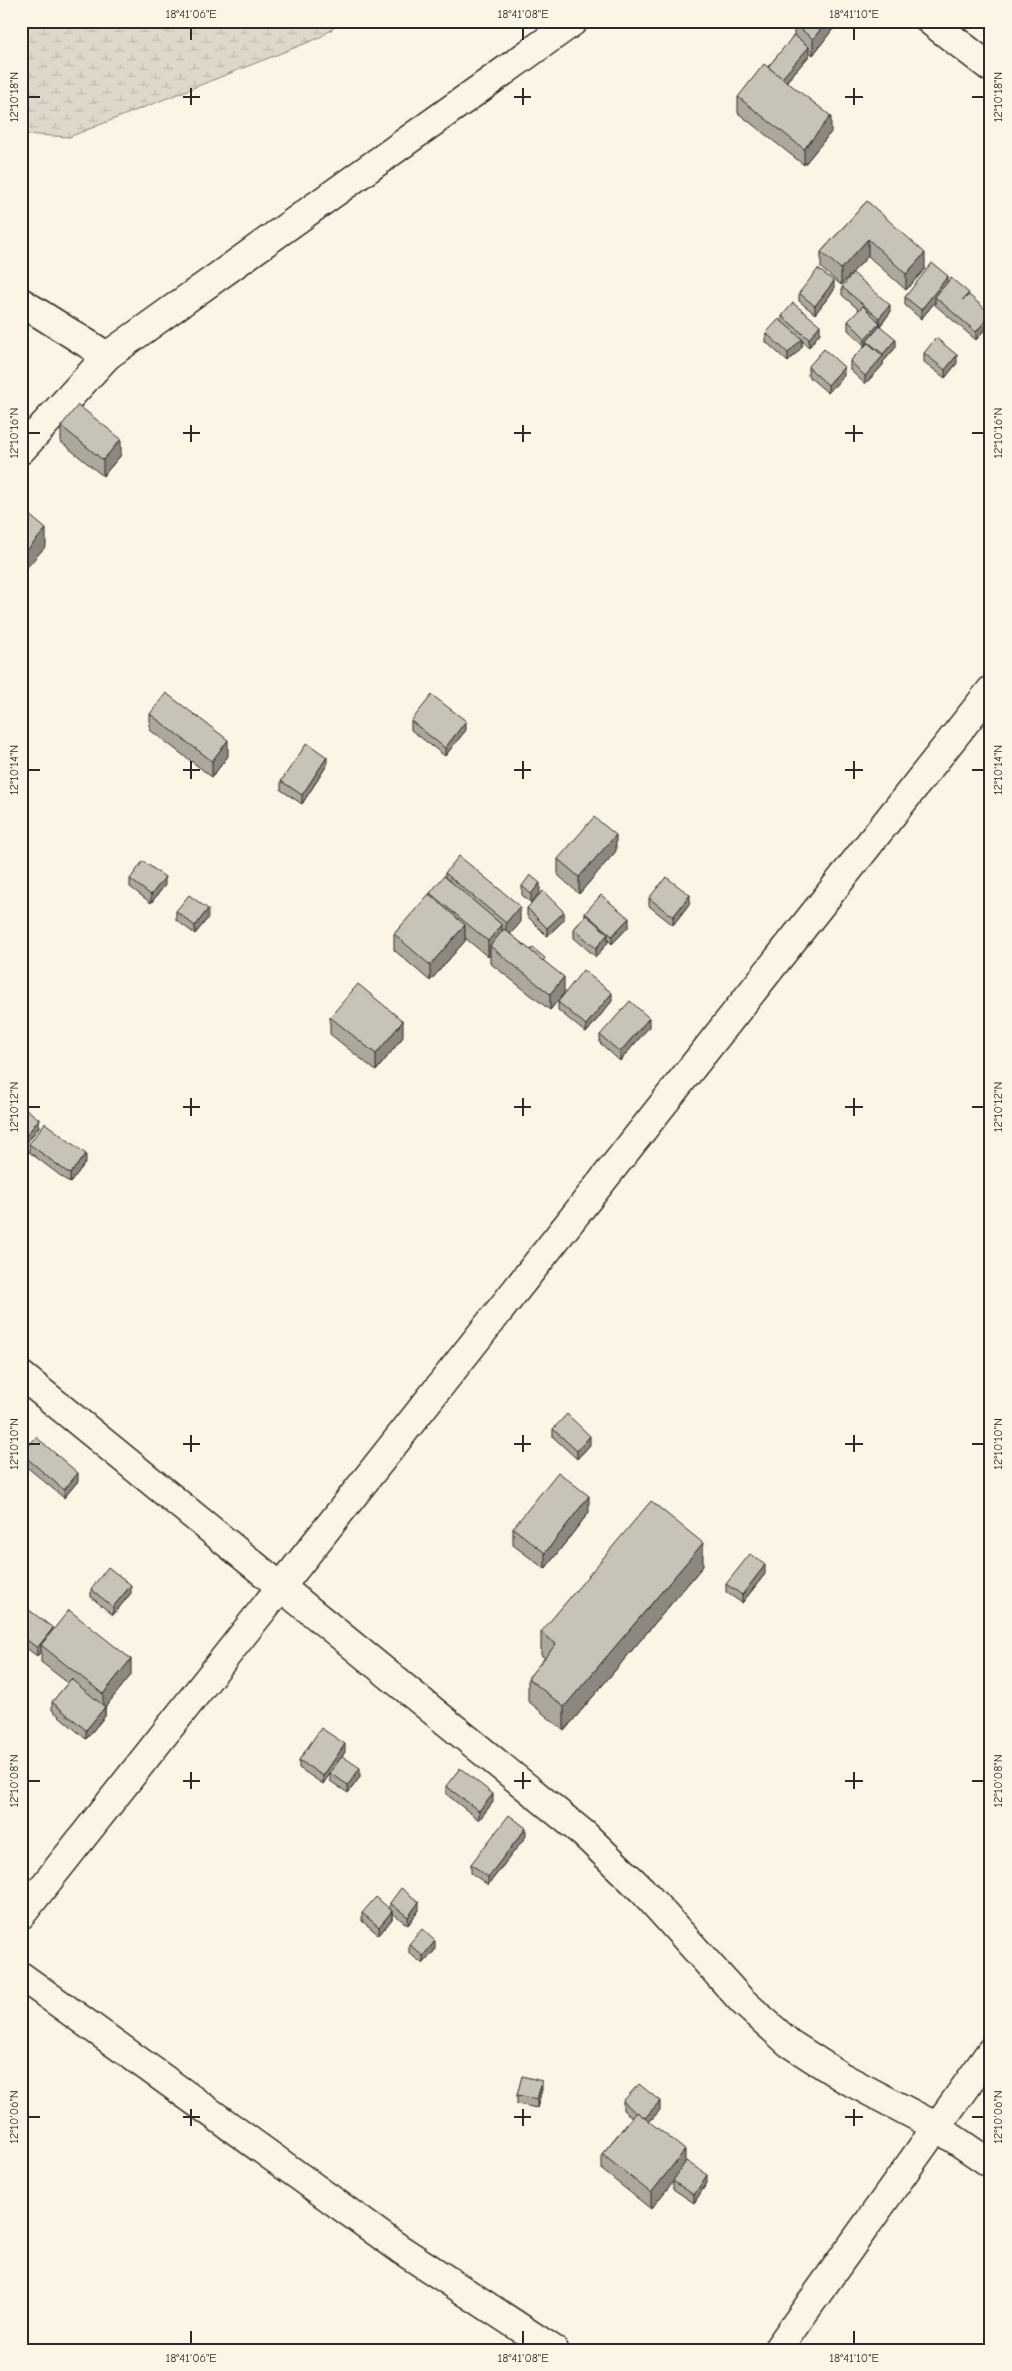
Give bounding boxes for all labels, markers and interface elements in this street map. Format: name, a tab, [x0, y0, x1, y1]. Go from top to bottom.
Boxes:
text: 18°41'06"E	[165, 7, 217, 21]
text: 18°41'08"E	[498, 7, 548, 21]
text: 18°41'10"E	[829, 7, 879, 21]
text: 12°10'18"N	[7, 72, 21, 122]
text: 12°10'18"N	[991, 72, 1005, 122]
text: 12°10'16"N	[7, 408, 21, 458]
text: 12°10'16"N	[991, 408, 1005, 458]
text: 12°10'14"N	[7, 745, 21, 795]
text: 12°10'14"N	[991, 745, 1005, 795]
text: 12°10'12"N	[7, 1082, 21, 1132]
text: 12°10'12"N	[991, 1082, 1005, 1132]
text: 12°10'10"N	[7, 1418, 21, 1470]
text: 12°10'10"N	[991, 1418, 1005, 1470]
text: 12°10'08"N	[7, 1754, 21, 1808]
text: 12°10'08"N	[991, 1754, 1005, 1808]
text: 12°10'06"N	[7, 2090, 21, 2144]
text: 12°10'06"N	[991, 2090, 1005, 2144]
text: 18°41'06"E	[165, 2351, 217, 2365]
text: 18°41'08"E	[498, 2351, 548, 2365]
text: 18°41'10"E	[829, 2351, 879, 2365]

